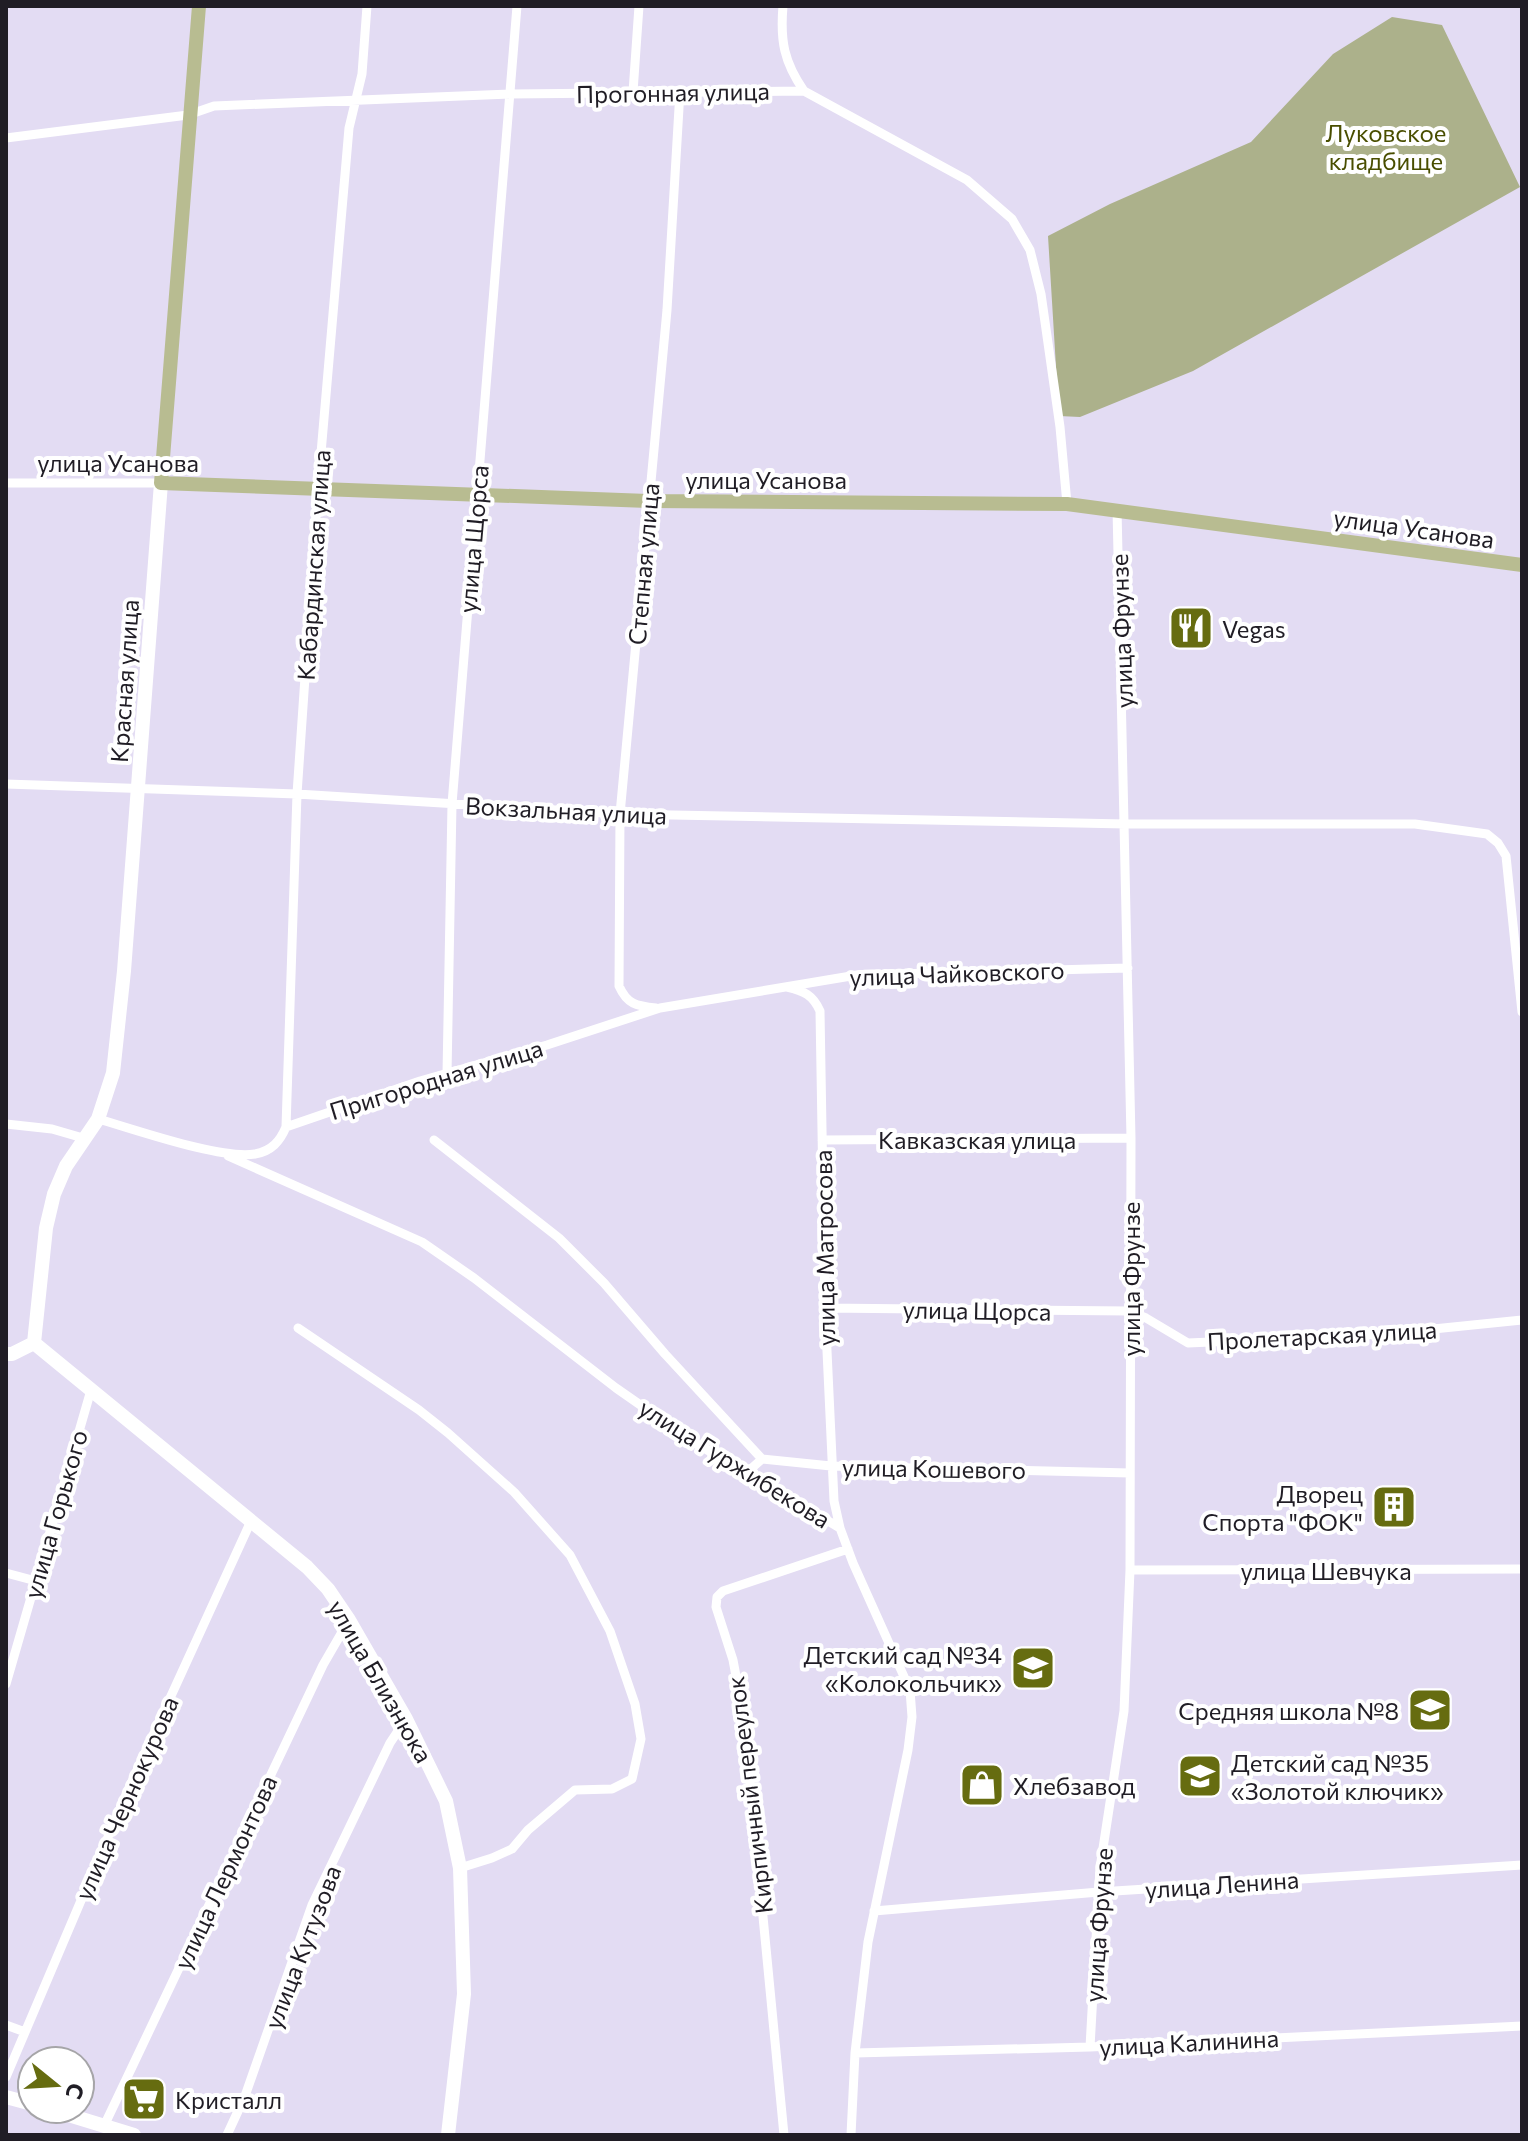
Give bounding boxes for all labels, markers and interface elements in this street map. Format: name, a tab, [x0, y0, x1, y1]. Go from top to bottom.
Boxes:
street label: Прогонная улица	[576, 76, 770, 108]
park label: Луковское кладбище	[1326, 118, 1447, 175]
street label: улица Усанова	[37, 448, 199, 477]
street label: Кабардинская улица	[290, 449, 336, 681]
street label: улица Щорса	[452, 464, 494, 614]
street label: улица Усанова	[685, 465, 847, 494]
street label: Степная улица	[621, 482, 665, 646]
street label: улица Усанова	[1332, 502, 1496, 554]
street label: улица Фрунзе	[1104, 553, 1138, 709]
street label: Красная улица	[104, 598, 144, 764]
restaurant icon: Vegas	[1167, 604, 1215, 652]
place label: Vegas	[1222, 614, 1286, 643]
street label: Вокзальная улица	[464, 790, 668, 830]
street label: улица Чайковского	[849, 955, 1065, 991]
street label: Пригородная улица	[326, 1033, 546, 1125]
street label: Кавказская улица	[878, 1125, 1076, 1154]
street label: улица Матросова	[808, 1150, 840, 1346]
street label: улица Фрунзе	[1116, 1202, 1145, 1356]
street label: улица Щорса	[902, 1294, 1052, 1326]
street label: Пролетарская улица	[1206, 1314, 1438, 1356]
street label: улица Гуржибекова	[634, 1392, 836, 1534]
street label: улица Горького	[17, 1426, 93, 1602]
street label: улица Кошевого	[842, 1452, 1026, 1484]
place label: Дворец Спорта "ФОК"	[1202, 1479, 1363, 1536]
building icon: Дворец Спорта "ФОК"	[1370, 1483, 1418, 1531]
street label: улица Шевчука	[1240, 1556, 1412, 1585]
street label: улица Близнюка	[323, 1594, 439, 1768]
place label: Детский сад №34 «Колокольчик»	[803, 1640, 1002, 1697]
school or university icon: Детский сад №34 «Колокольчик»	[1009, 1644, 1057, 1692]
street label: Кирпичный переулок	[720, 1675, 778, 1915]
school or university icon: Средняя школа №8	[1406, 1686, 1454, 1734]
street label: улица Чернокурова	[68, 1692, 184, 1904]
place label: Средняя школа №8	[1178, 1696, 1399, 1725]
place label: Детский сад №35 «Золотой ключик»	[1231, 1748, 1444, 1805]
school or university icon: Детский сад №35 «Золотой ключик»	[1176, 1752, 1224, 1800]
shop icon: Хлебзавод	[958, 1761, 1006, 1809]
street label: улица Лермонтова	[167, 1770, 283, 1974]
place label: Хлебзавод	[1013, 1771, 1135, 1800]
street label: улица Фрунзе	[1078, 1847, 1118, 2003]
street label: улица Кутузова	[258, 1861, 346, 2033]
street label: улица Ленина	[1144, 1864, 1300, 1904]
street label: улица Калинина	[1098, 2023, 1280, 2061]
north arrow	[16, 2045, 96, 2125]
supermarket icon: Кристалл	[120, 2075, 168, 2123]
text: С	[60, 2080, 91, 2103]
place label: Кристалл	[175, 2085, 282, 2114]

